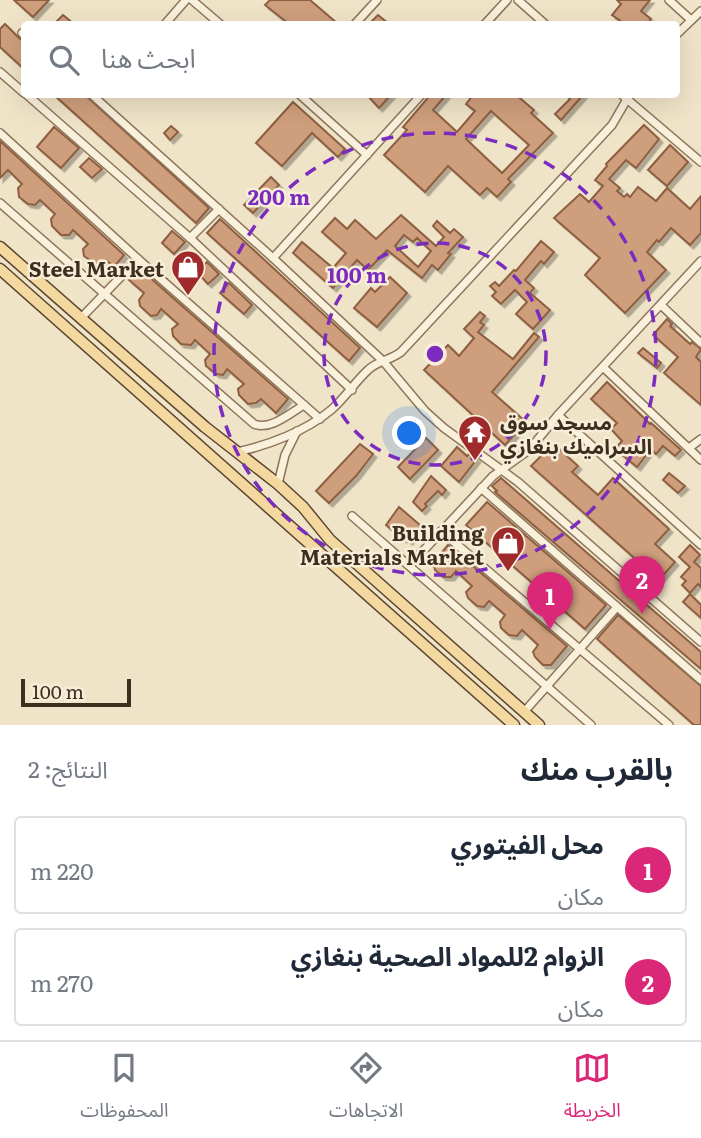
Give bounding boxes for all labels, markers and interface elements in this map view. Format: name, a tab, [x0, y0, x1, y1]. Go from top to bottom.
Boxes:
search box	[21, 21, 680, 98]
text: ابحث هنا	[101, 37, 196, 76]
icon: search	[45, 41, 83, 79]
text: 200 m	[248, 180, 310, 211]
shop icon: Steel Market	[169, 248, 207, 297]
place label: Steel Market	[29, 252, 165, 283]
text: 100 m	[327, 258, 387, 289]
centre of rings	[423, 342, 447, 366]
place label: مسجد سوق السراميك بنغازي	[500, 405, 652, 463]
temple icon: مسجد سوق السراميك بنغازي	[456, 413, 494, 462]
your location	[392, 416, 426, 450]
place label: Building Materials Market	[300, 516, 485, 571]
shop icon: Building Materials Market	[489, 524, 527, 573]
pin: 2	[619, 556, 665, 614]
pin: 1	[527, 572, 573, 630]
scale bar	[21, 676, 131, 708]
text: 100 m	[32, 677, 84, 705]
text: بالقرب منك	[521, 745, 673, 789]
text: النتائج: 2	[28, 751, 108, 785]
text: محل الفيتوري	[451, 823, 604, 862]
text: 220 m	[30, 853, 94, 887]
text: 1	[643, 853, 653, 887]
text: مكان	[558, 878, 604, 912]
text: الزوام 2للمواد الصحية بنغازي	[291, 935, 604, 974]
text: 270 m	[30, 965, 93, 999]
text: 2	[642, 965, 654, 999]
text: مكان	[558, 990, 604, 1024]
tab: المحفوظات	[80, 1049, 169, 1131]
tab: الاتجاهات	[329, 1049, 403, 1131]
tab: الخريطة	[564, 1049, 621, 1131]

